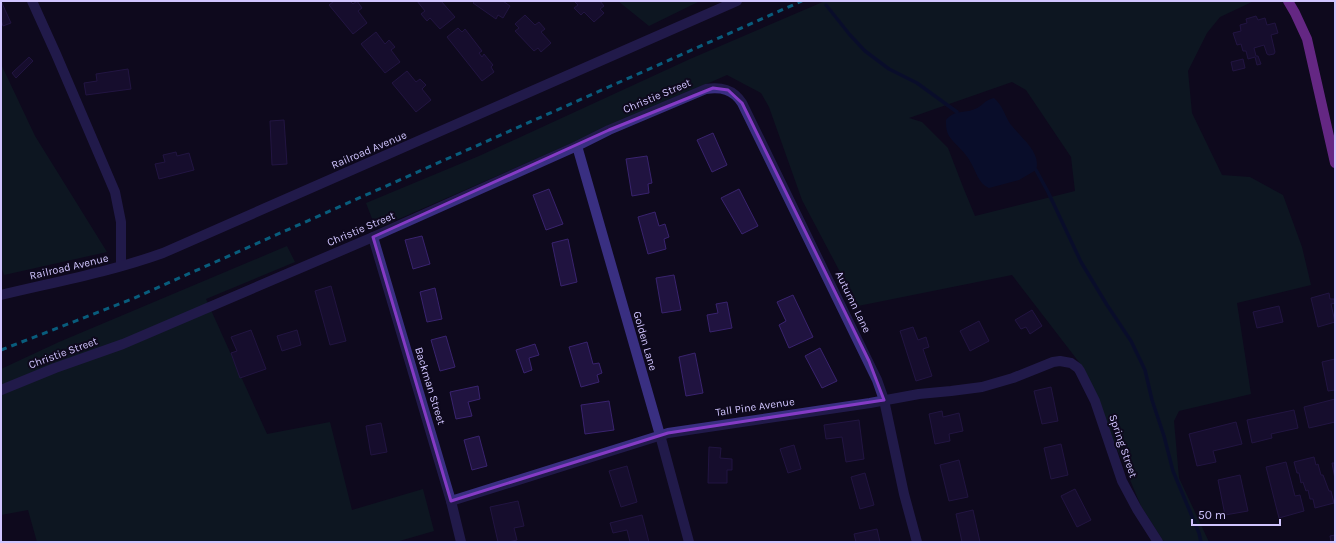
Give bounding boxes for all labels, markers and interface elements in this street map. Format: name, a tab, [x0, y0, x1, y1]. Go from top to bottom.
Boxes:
street label: Christie Street	[621, 76, 693, 116]
street label: Railroad Avenue	[329, 128, 409, 172]
street label: Christie Street	[325, 209, 397, 249]
street label: Railroad Avenue	[28, 252, 110, 282]
street label: Autumn Lane	[833, 269, 874, 335]
street label: Golden Lane	[630, 310, 660, 372]
street label: Christie Street	[27, 335, 99, 371]
street label: Backman Street	[412, 346, 448, 426]
street label: Tall Pine Avenue	[715, 395, 796, 419]
street label: Spring Street	[1106, 413, 1140, 479]
scale bar	[1192, 501, 1280, 527]
text: 50 m	[1198, 508, 1226, 522]

